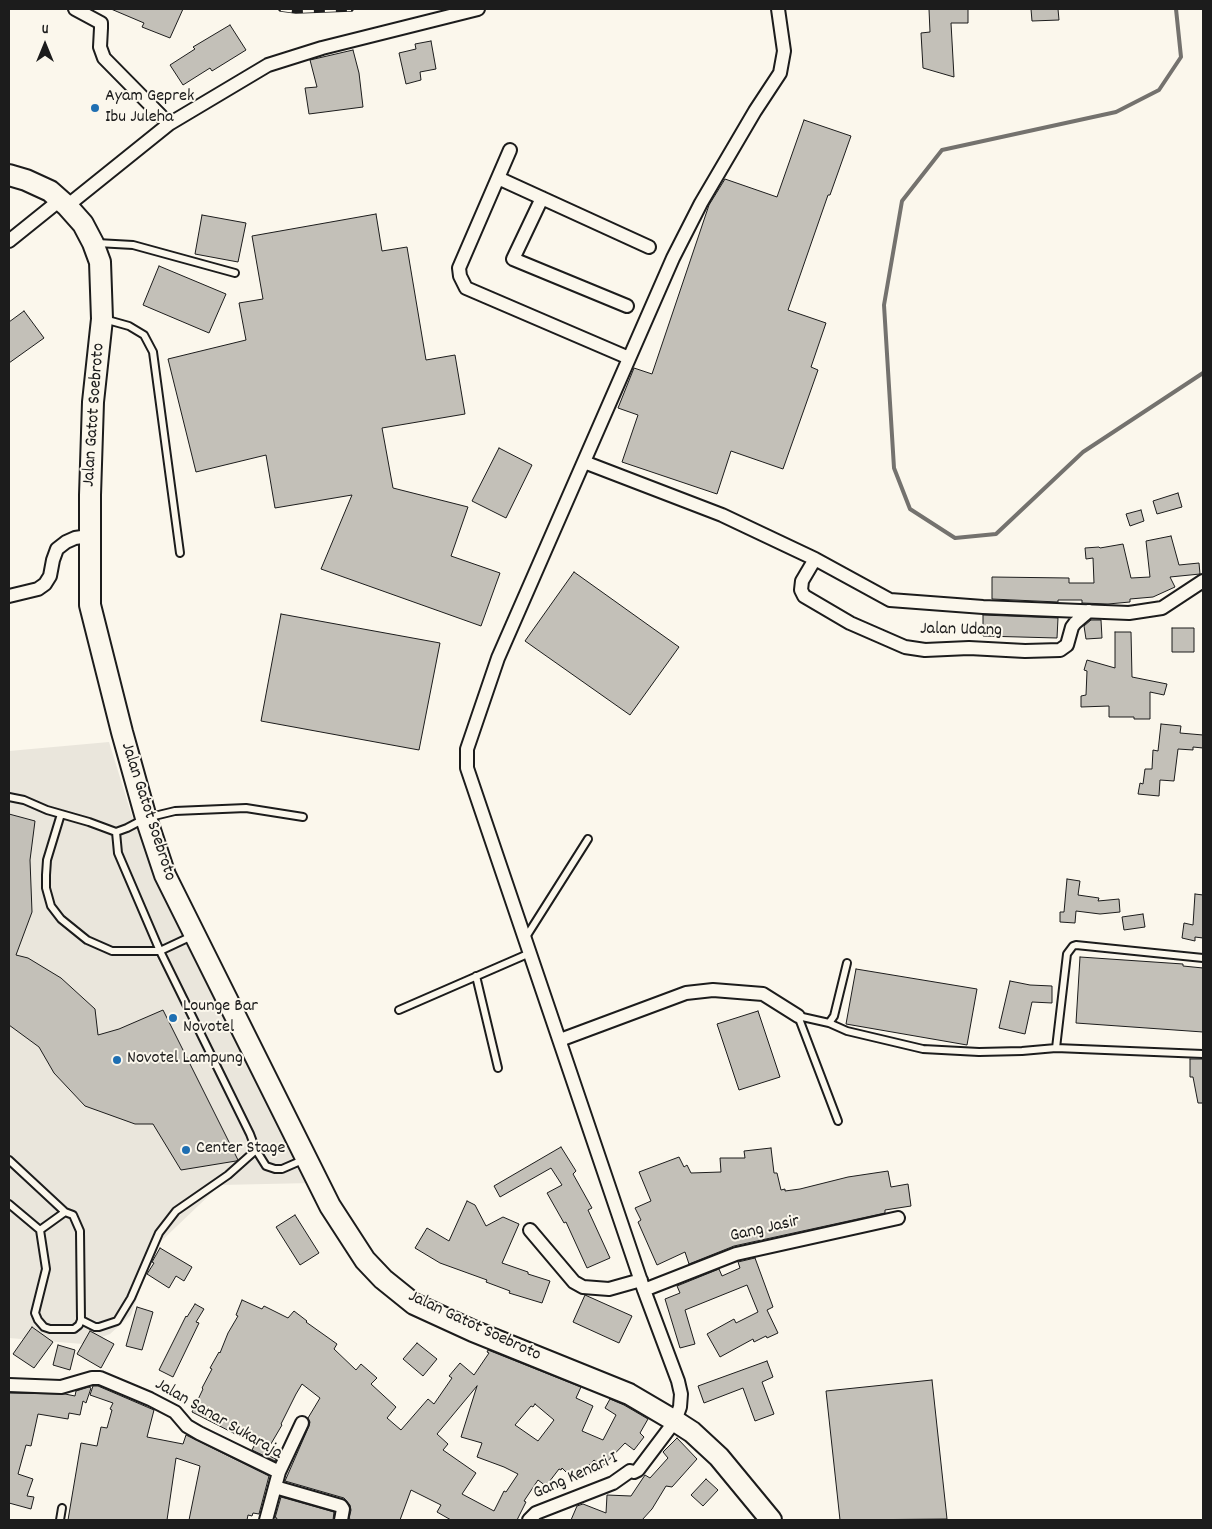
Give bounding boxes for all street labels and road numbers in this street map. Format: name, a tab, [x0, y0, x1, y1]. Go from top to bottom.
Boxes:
street label: Jalan Gatot Soebroto	[79, 342, 111, 488]
street label: Jalan Udang	[920, 619, 1002, 643]
street label: Jalan Gatot Soebroto	[114, 740, 180, 884]
street label: Gang Jasir	[728, 1212, 802, 1248]
street label: Jalan Gatot Soebroto	[404, 1287, 544, 1367]
street label: Jalan Sanar Sukaraja	[150, 1375, 286, 1465]
street label: Gang Kenari I	[530, 1449, 622, 1505]

